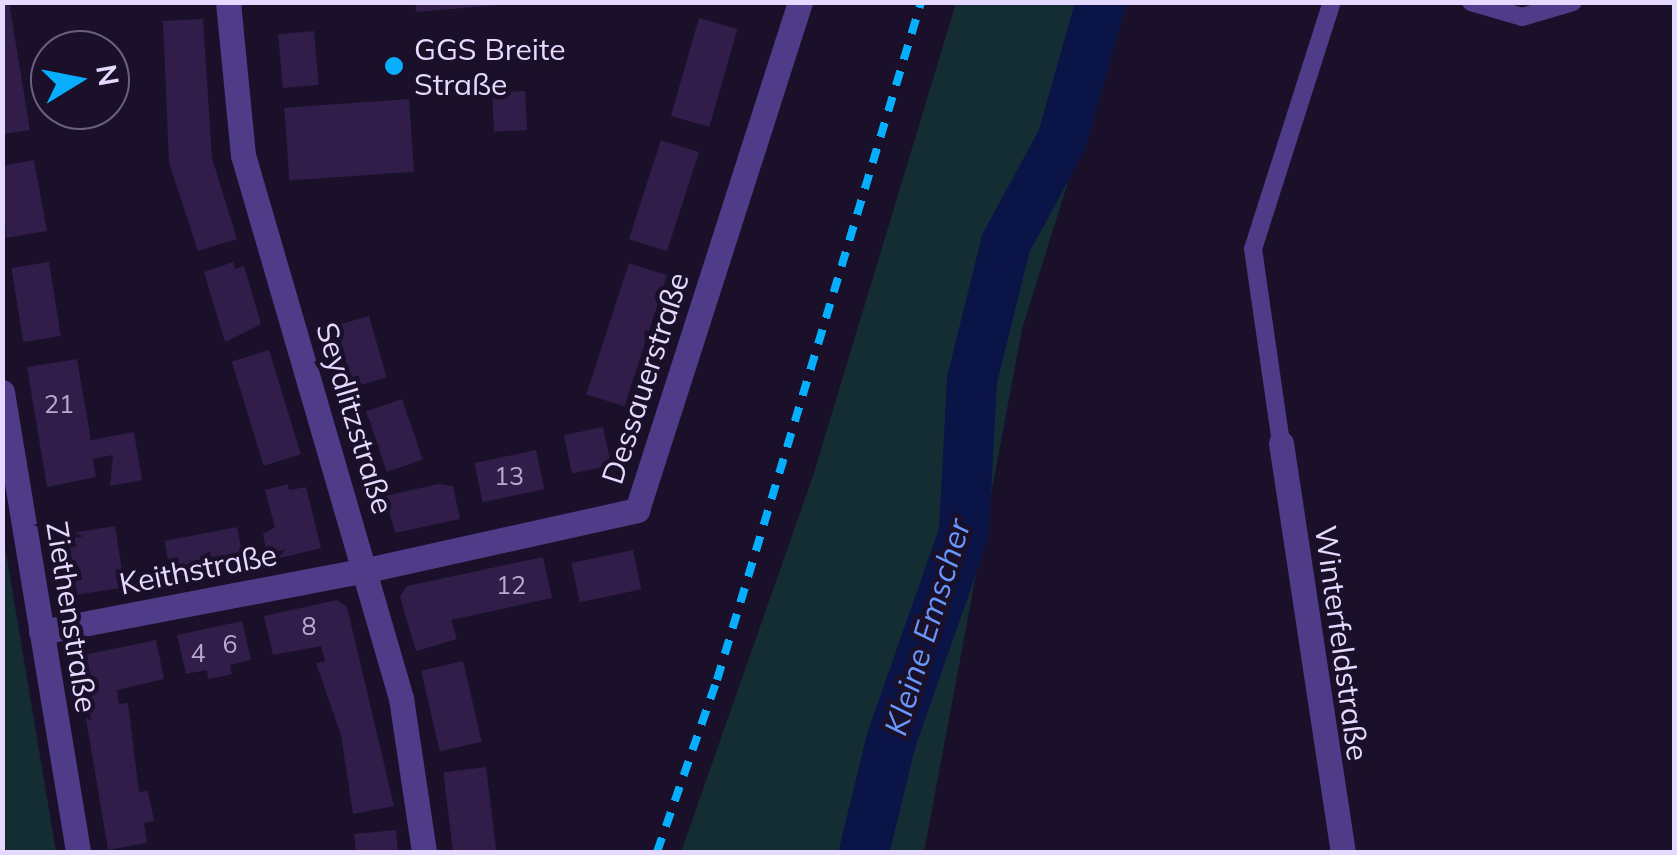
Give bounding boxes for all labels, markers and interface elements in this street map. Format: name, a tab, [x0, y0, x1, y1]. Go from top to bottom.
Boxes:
north arrow	[30, 30, 130, 130]
place label: GGS Breite Straße	[414, 31, 566, 102]
marker: GGS Breite Straße	[383, 55, 405, 77]
text: N	[89, 62, 127, 88]
street label: Dessauerstraße	[594, 268, 696, 488]
street label: Seydlitzstraße	[309, 318, 401, 518]
house number: 21	[44, 389, 74, 419]
house number: 13	[494, 461, 524, 491]
water label: Kleine Emscher	[876, 514, 978, 740]
street label: Ziethenstraße	[39, 519, 105, 715]
street label: Winterfeldstraße	[1308, 523, 1376, 763]
street label: Keithstraße	[116, 536, 280, 602]
house number: 12	[496, 570, 526, 600]
house number: 8	[302, 611, 316, 641]
house number: 6	[223, 629, 237, 659]
house number: 4	[191, 638, 205, 668]

